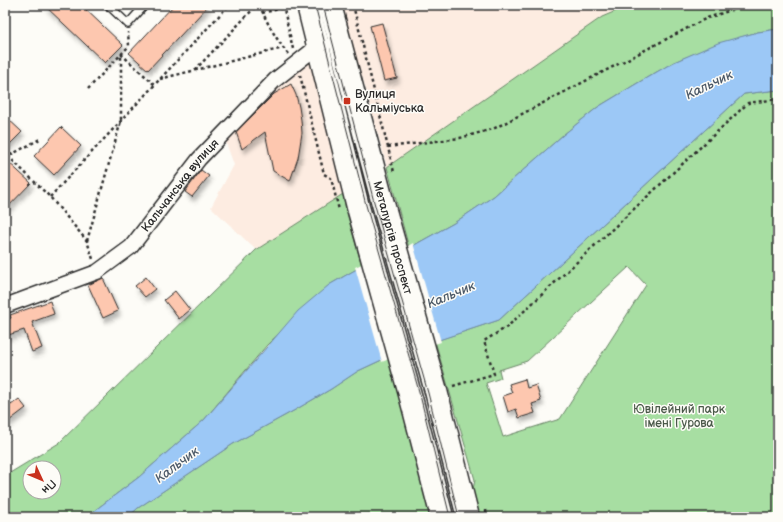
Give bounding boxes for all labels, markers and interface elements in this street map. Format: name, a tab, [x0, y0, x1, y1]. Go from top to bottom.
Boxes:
water label: Кальчик	[683, 67, 735, 103]
place label: Вулиця Кальміуська	[355, 87, 424, 116]
marker: Вулиця Кальміуська	[342, 96, 352, 106]
street label: Кальчанська вулиця	[138, 135, 222, 235]
street label: Металургів проспект	[370, 179, 416, 296]
water label: Кальчик	[424, 278, 478, 312]
park label: Ювілейний парк імені Гурова	[633, 402, 726, 431]
water label: Кальчик	[152, 443, 202, 487]
north arrow	[22, 460, 62, 500]
text: Пн	[39, 477, 59, 496]

